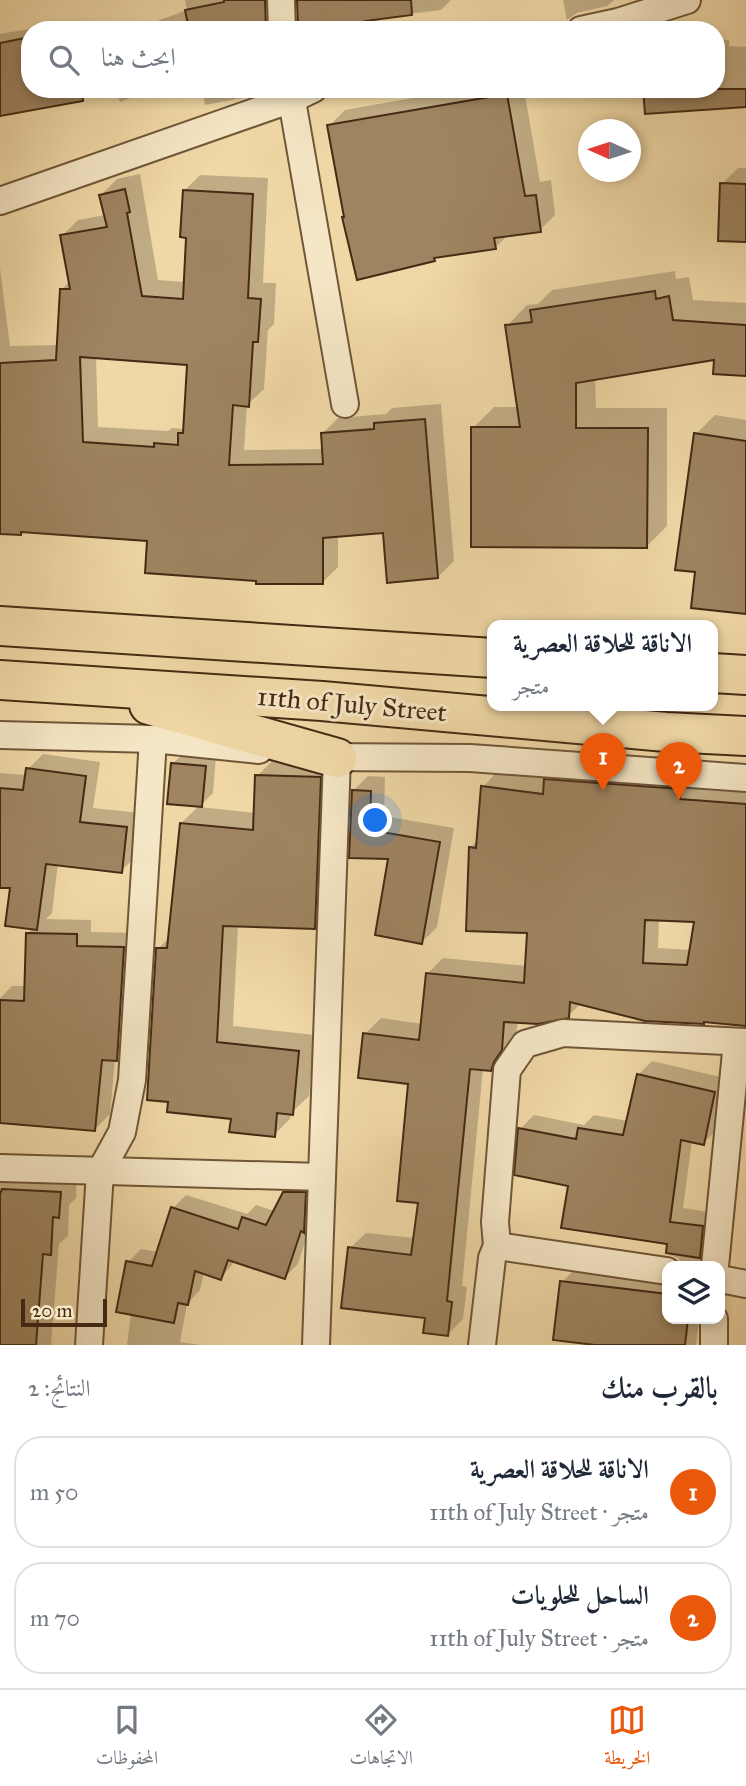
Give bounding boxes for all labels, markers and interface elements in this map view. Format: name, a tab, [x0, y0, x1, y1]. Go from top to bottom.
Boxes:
search box	[21, 21, 725, 98]
icon: search	[45, 41, 83, 79]
text: ابحث هنا	[101, 41, 176, 73]
north arrow	[578, 119, 641, 182]
popup	[487, 620, 718, 711]
text: الاناقة للحلاقة العصرية	[513, 627, 692, 659]
text: متجر	[513, 672, 549, 700]
street label: 11th of July Street	[256, 680, 448, 728]
pin: 1	[580, 733, 626, 791]
pin: 2	[656, 742, 702, 800]
your location	[358, 803, 392, 837]
map controls	[662, 1261, 725, 1324]
button: layers	[662, 1261, 725, 1324]
scale bar	[21, 1296, 107, 1328]
text: 20 m	[32, 1299, 73, 1322]
text: بالقرب منك	[601, 1370, 718, 1406]
text: النتائج: 2	[28, 1374, 90, 1402]
text: الاناقة للحلاقة العصرية	[470, 1453, 649, 1485]
text: 50 m	[30, 1478, 78, 1506]
text: 1	[688, 1478, 698, 1506]
text: متجر · 11th of July Street	[429, 1498, 649, 1526]
text: الساحل للحلويات	[511, 1579, 649, 1611]
text: 70 m	[30, 1604, 80, 1632]
text: 2	[687, 1604, 699, 1632]
text: متجر · 11th of July Street	[429, 1624, 649, 1652]
tab: المحفوظات	[96, 1701, 158, 1776]
tab: الاتجاهات	[349, 1701, 413, 1776]
tab: الخريطة	[604, 1701, 650, 1776]

